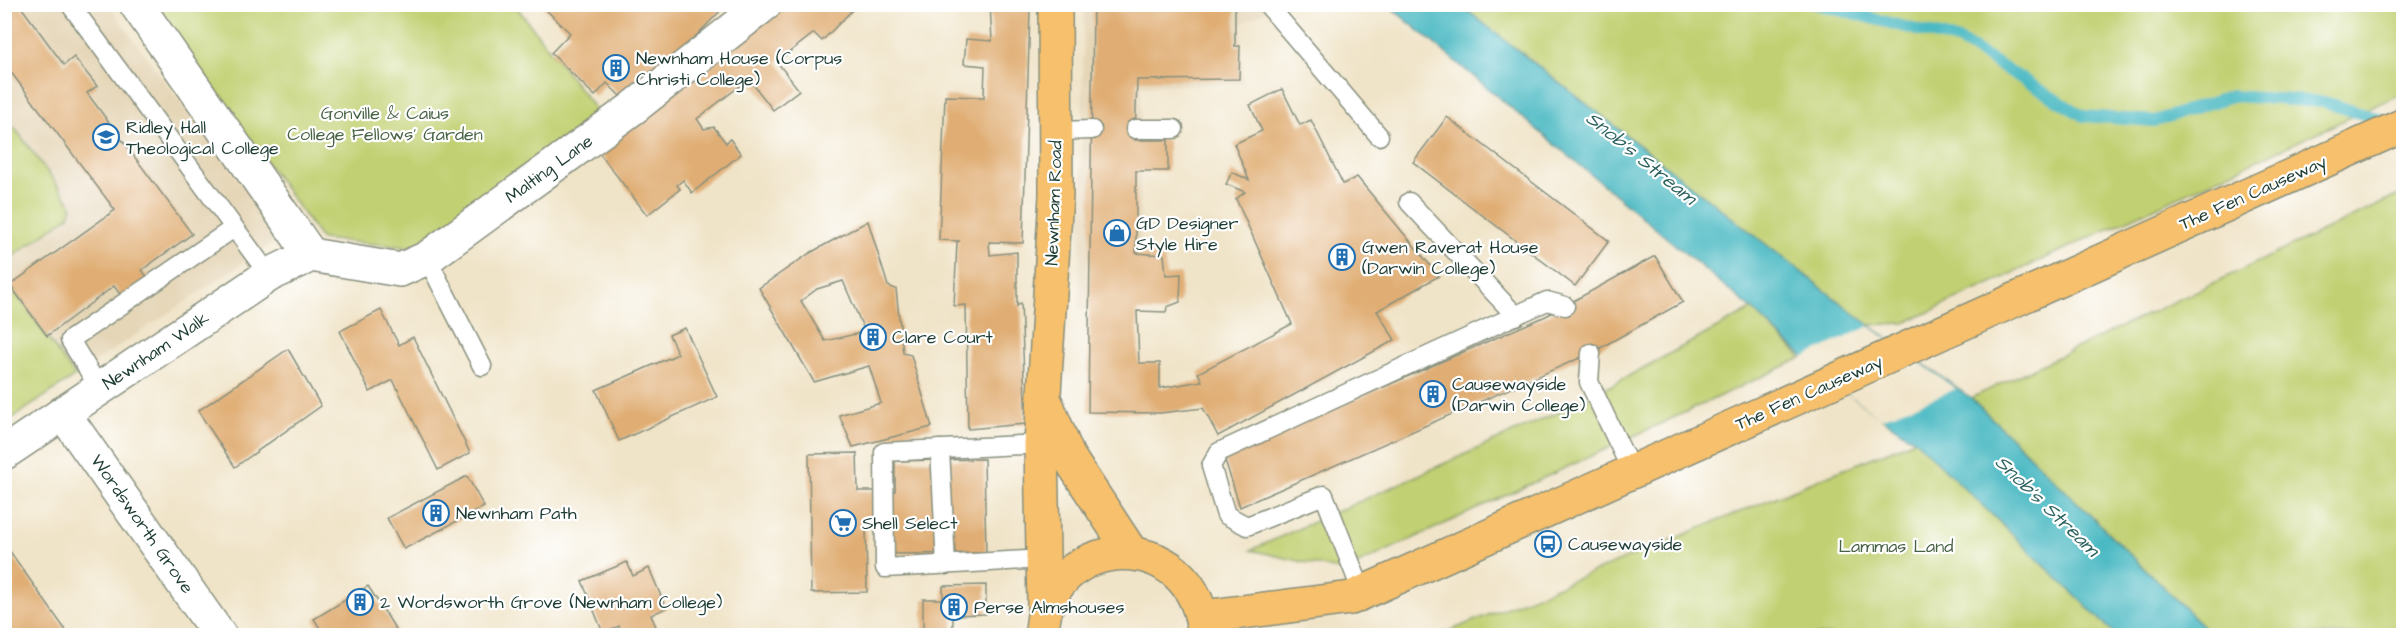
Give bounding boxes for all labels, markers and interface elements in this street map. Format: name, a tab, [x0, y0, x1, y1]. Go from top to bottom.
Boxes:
place label: Newnham House (Corpus Christi College)	[636, 46, 842, 93]
building icon: Newnham House (Corpus Christi College)	[601, 53, 631, 83]
park label: Gonville & Caius College Fellows' Garden	[287, 101, 483, 148]
water label: Snob's Stream	[1580, 105, 1704, 213]
place label: Ridley Hall Theological College	[126, 115, 279, 162]
school or university icon: Ridley Hall Theological College	[91, 122, 121, 152]
street label: Malting Lane	[500, 129, 599, 210]
street label: Newnham Road	[1039, 140, 1069, 266]
street label: The Fen Causeway	[2175, 149, 2331, 238]
place label: GD Designer Style Hire	[1136, 211, 1239, 258]
shop icon: GD Designer Style Hire	[1102, 218, 1132, 248]
place label: Gwen Raverat House (Darwin College)	[1362, 235, 1539, 282]
building icon: Gwen Raverat House (Darwin College)	[1327, 242, 1357, 272]
street label: Newnham Walk	[98, 306, 214, 396]
building icon: Clare Court	[858, 322, 888, 352]
place label: Clare Court	[892, 325, 994, 350]
street label: The Fen Causeway	[1731, 349, 1887, 438]
place label: Causewayside (Darwin College)	[1452, 372, 1585, 419]
building icon: Causewayside (Darwin College)	[1418, 379, 1448, 409]
street label: Wordsworth Grove	[84, 449, 200, 599]
water label: Snob's Stream	[1989, 449, 2107, 565]
building icon: Newnham Path	[421, 498, 451, 528]
place label: Newnham Path	[456, 501, 577, 526]
supermarket icon: Shell Select	[828, 508, 858, 538]
place label: Shell Select	[862, 511, 958, 536]
bus stop icon: Causewayside	[1533, 529, 1563, 559]
place label: Causewayside	[1568, 532, 1682, 558]
park label: Lammas Land	[1839, 534, 1953, 559]
building icon: 2 Wordsworth Grove (Newnham College)	[345, 587, 375, 617]
place label: 2 Wordsworth Grove (Newnham College)	[380, 590, 722, 616]
building icon: Perse Almshouses	[939, 592, 969, 622]
place label: Perse Almshouses	[974, 595, 1125, 620]

